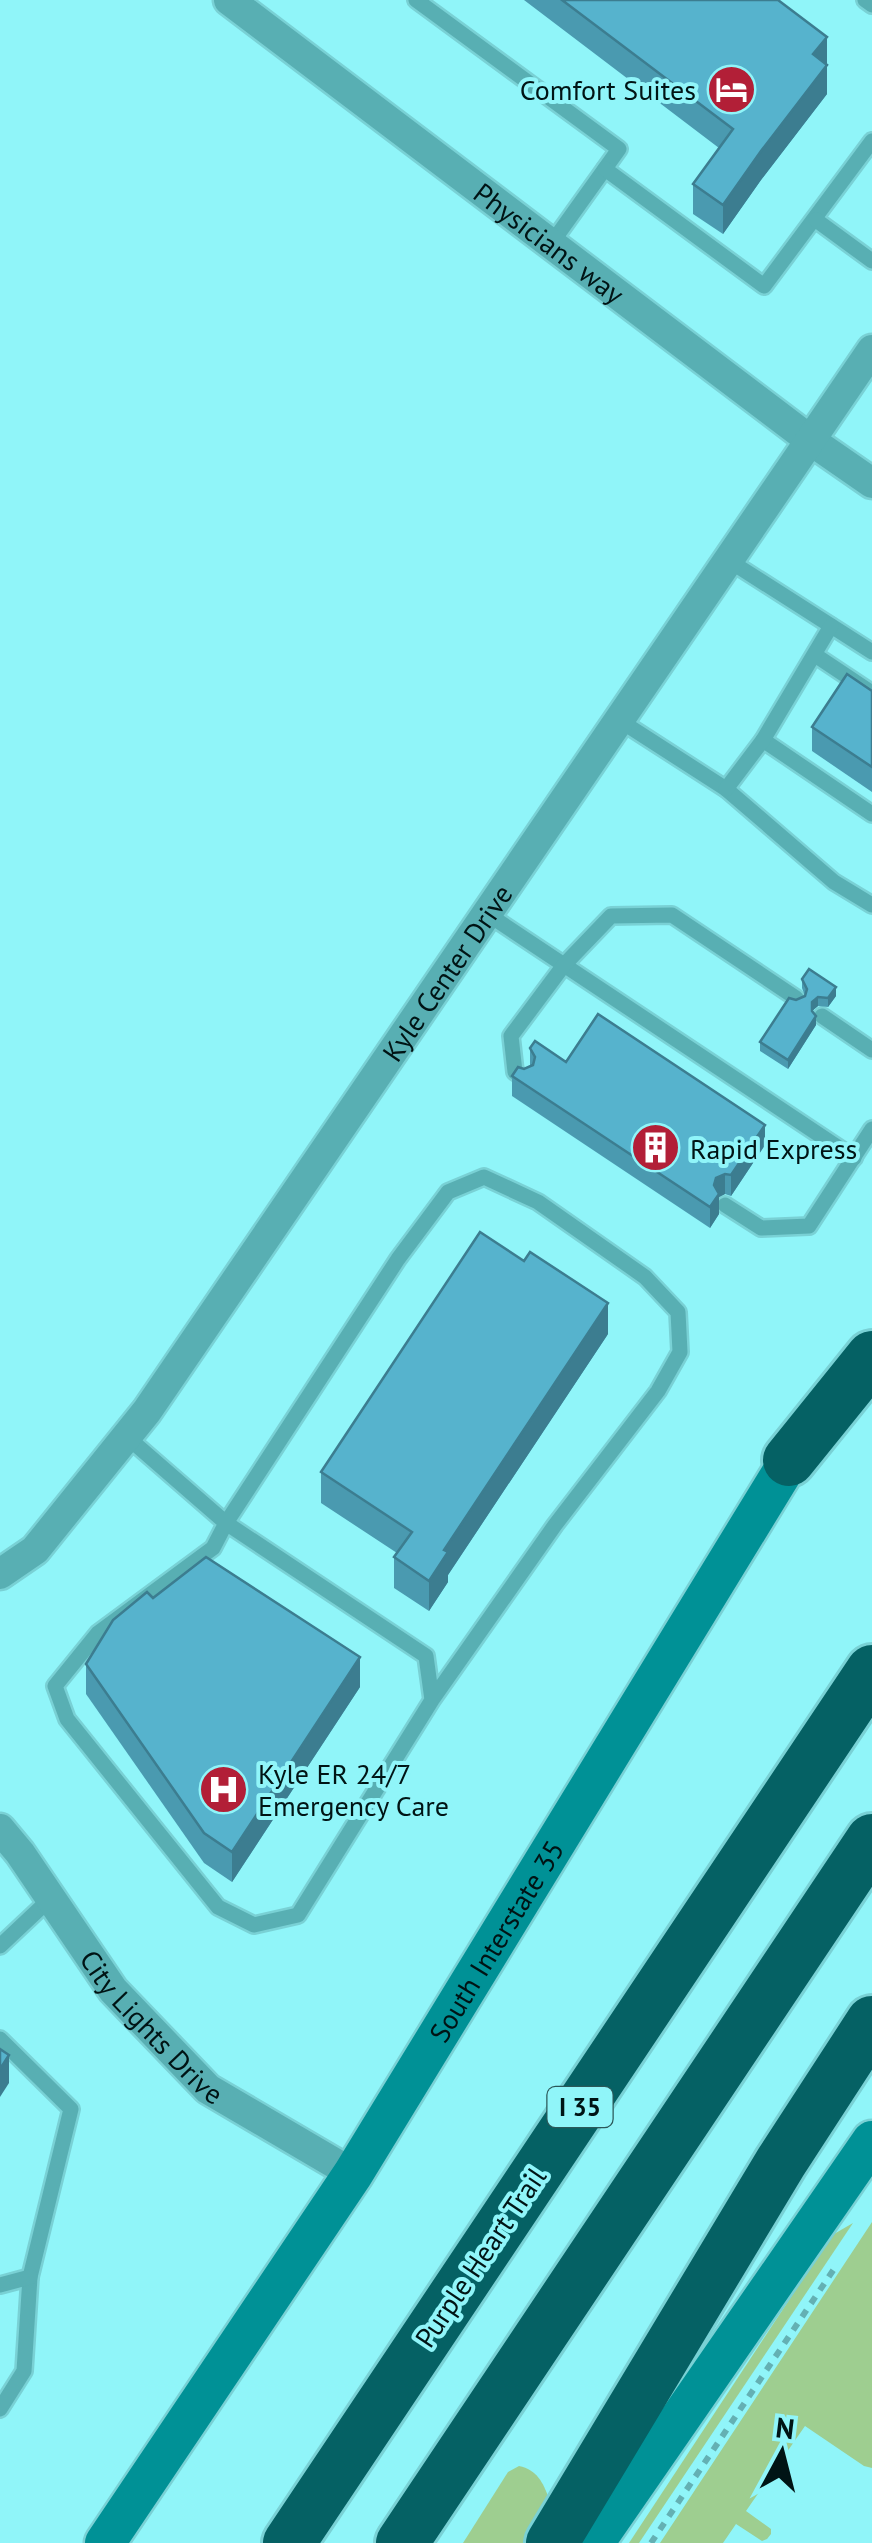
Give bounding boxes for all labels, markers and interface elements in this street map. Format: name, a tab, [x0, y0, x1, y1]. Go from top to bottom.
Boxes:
hotel icon: Comfort Suites	[705, 63, 757, 115]
place label: Comfort Suites	[520, 71, 696, 108]
street label: Physicians way	[467, 174, 632, 312]
street label: Kyle Center Drive	[373, 877, 520, 1068]
building icon: Rapid Express	[629, 1122, 681, 1174]
place label: Rapid Express	[690, 1130, 857, 1167]
place label: Kyle ER 24/7 Emergency Care	[258, 1755, 449, 1824]
hospital icon: Kyle ER 24/7 Emergency Care	[197, 1763, 249, 1815]
street label: South Interstate 35	[420, 1833, 572, 2049]
street label: City Lights Drive	[72, 1942, 230, 2112]
road number: I 35	[548, 2087, 612, 2127]
street label: Purple Heart Trail	[406, 2160, 554, 2354]
north arrow	[732, 2403, 832, 2503]
text: N	[774, 2408, 796, 2447]

